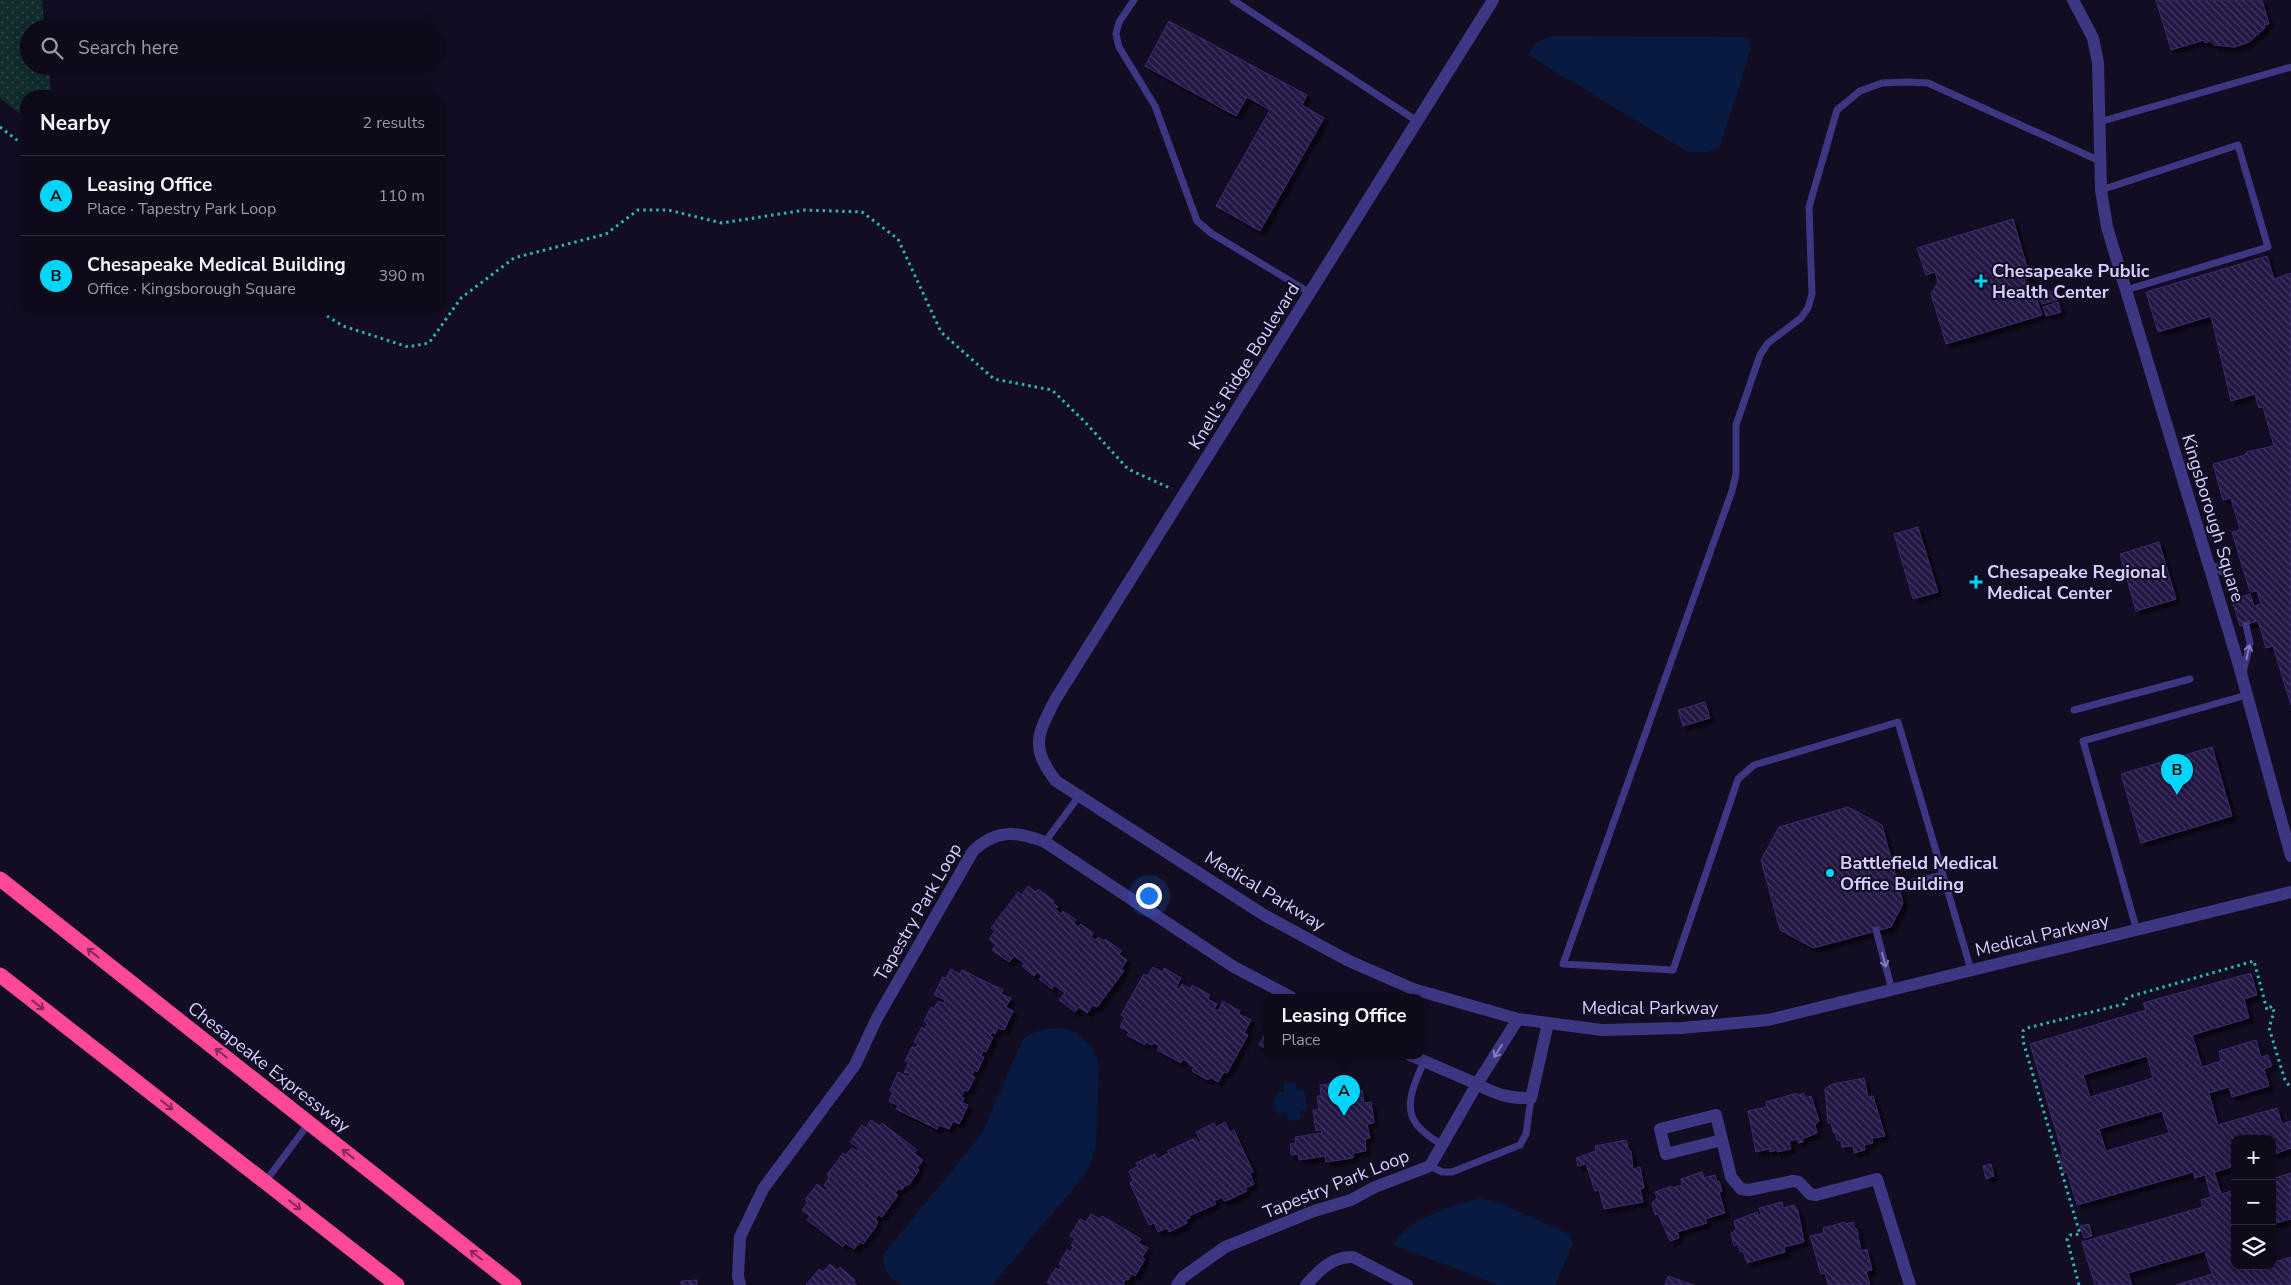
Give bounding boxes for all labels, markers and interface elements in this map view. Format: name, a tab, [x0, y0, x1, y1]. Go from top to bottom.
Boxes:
search box	[20, 20, 445, 75]
icon: search	[38, 34, 66, 62]
text: Search here	[78, 35, 179, 61]
text: Nearby	[40, 109, 110, 137]
text: 2 results	[363, 112, 425, 134]
text: Leasing Office	[87, 172, 212, 198]
text: A	[50, 185, 62, 207]
text: 110 m	[378, 185, 425, 207]
text: Place · Tapestry Park Loop	[87, 198, 276, 220]
text: Chesapeake Medical Building	[87, 252, 346, 278]
place label: Chesapeake Public Health Center	[1992, 259, 2150, 304]
text: B	[50, 265, 62, 287]
text: 390 m	[378, 265, 425, 287]
marker: Chesapeake Public Health Center	[1974, 274, 1988, 288]
text: Office · Kingsborough Square	[87, 278, 296, 300]
street label: Knell's Ridge Boulevard	[1183, 278, 1305, 454]
street label: Kingsborough Square	[2176, 431, 2250, 605]
place label: Chesapeake Regional Medical Center	[1987, 560, 2167, 605]
marker: Chesapeake Regional Medical Center	[1969, 575, 1983, 589]
one-way arrow	[2244, 644, 2253, 660]
pin: B	[2161, 754, 2193, 795]
street label: Tapestry Park Loop	[869, 839, 967, 985]
street label: Medical Parkway	[1200, 846, 1330, 937]
place label: Battlefield Medical Office Building	[1840, 851, 1998, 896]
marker: Battlefield Medical Office Building	[1824, 867, 1836, 879]
your location	[1136, 883, 1162, 909]
street label: Medical Parkway	[1973, 908, 2112, 962]
one-way arrow	[87, 947, 100, 958]
one-way arrow	[1880, 952, 1889, 968]
popup	[1264, 994, 1424, 1059]
street label: Chesapeake Expressway	[183, 996, 356, 1138]
street label: Medical Parkway	[1582, 996, 1719, 1020]
one-way arrow	[32, 1000, 45, 1011]
text: Leasing Office	[1281, 1003, 1407, 1029]
text: Place	[1281, 1029, 1321, 1051]
one-way arrow	[1492, 1044, 1502, 1058]
one-way arrow	[215, 1048, 228, 1059]
pin: A	[1328, 1075, 1360, 1116]
one-way arrow	[160, 1100, 173, 1111]
map controls	[2231, 1135, 2276, 1270]
button: +	[2231, 1135, 2276, 1180]
street label: Tapestry Park Loop	[1259, 1144, 1413, 1224]
one-way arrow	[342, 1149, 355, 1160]
button: −	[2231, 1180, 2276, 1225]
one-way arrow	[288, 1200, 302, 1210]
button: layers	[2231, 1225, 2276, 1270]
one-way arrow	[470, 1249, 483, 1260]

